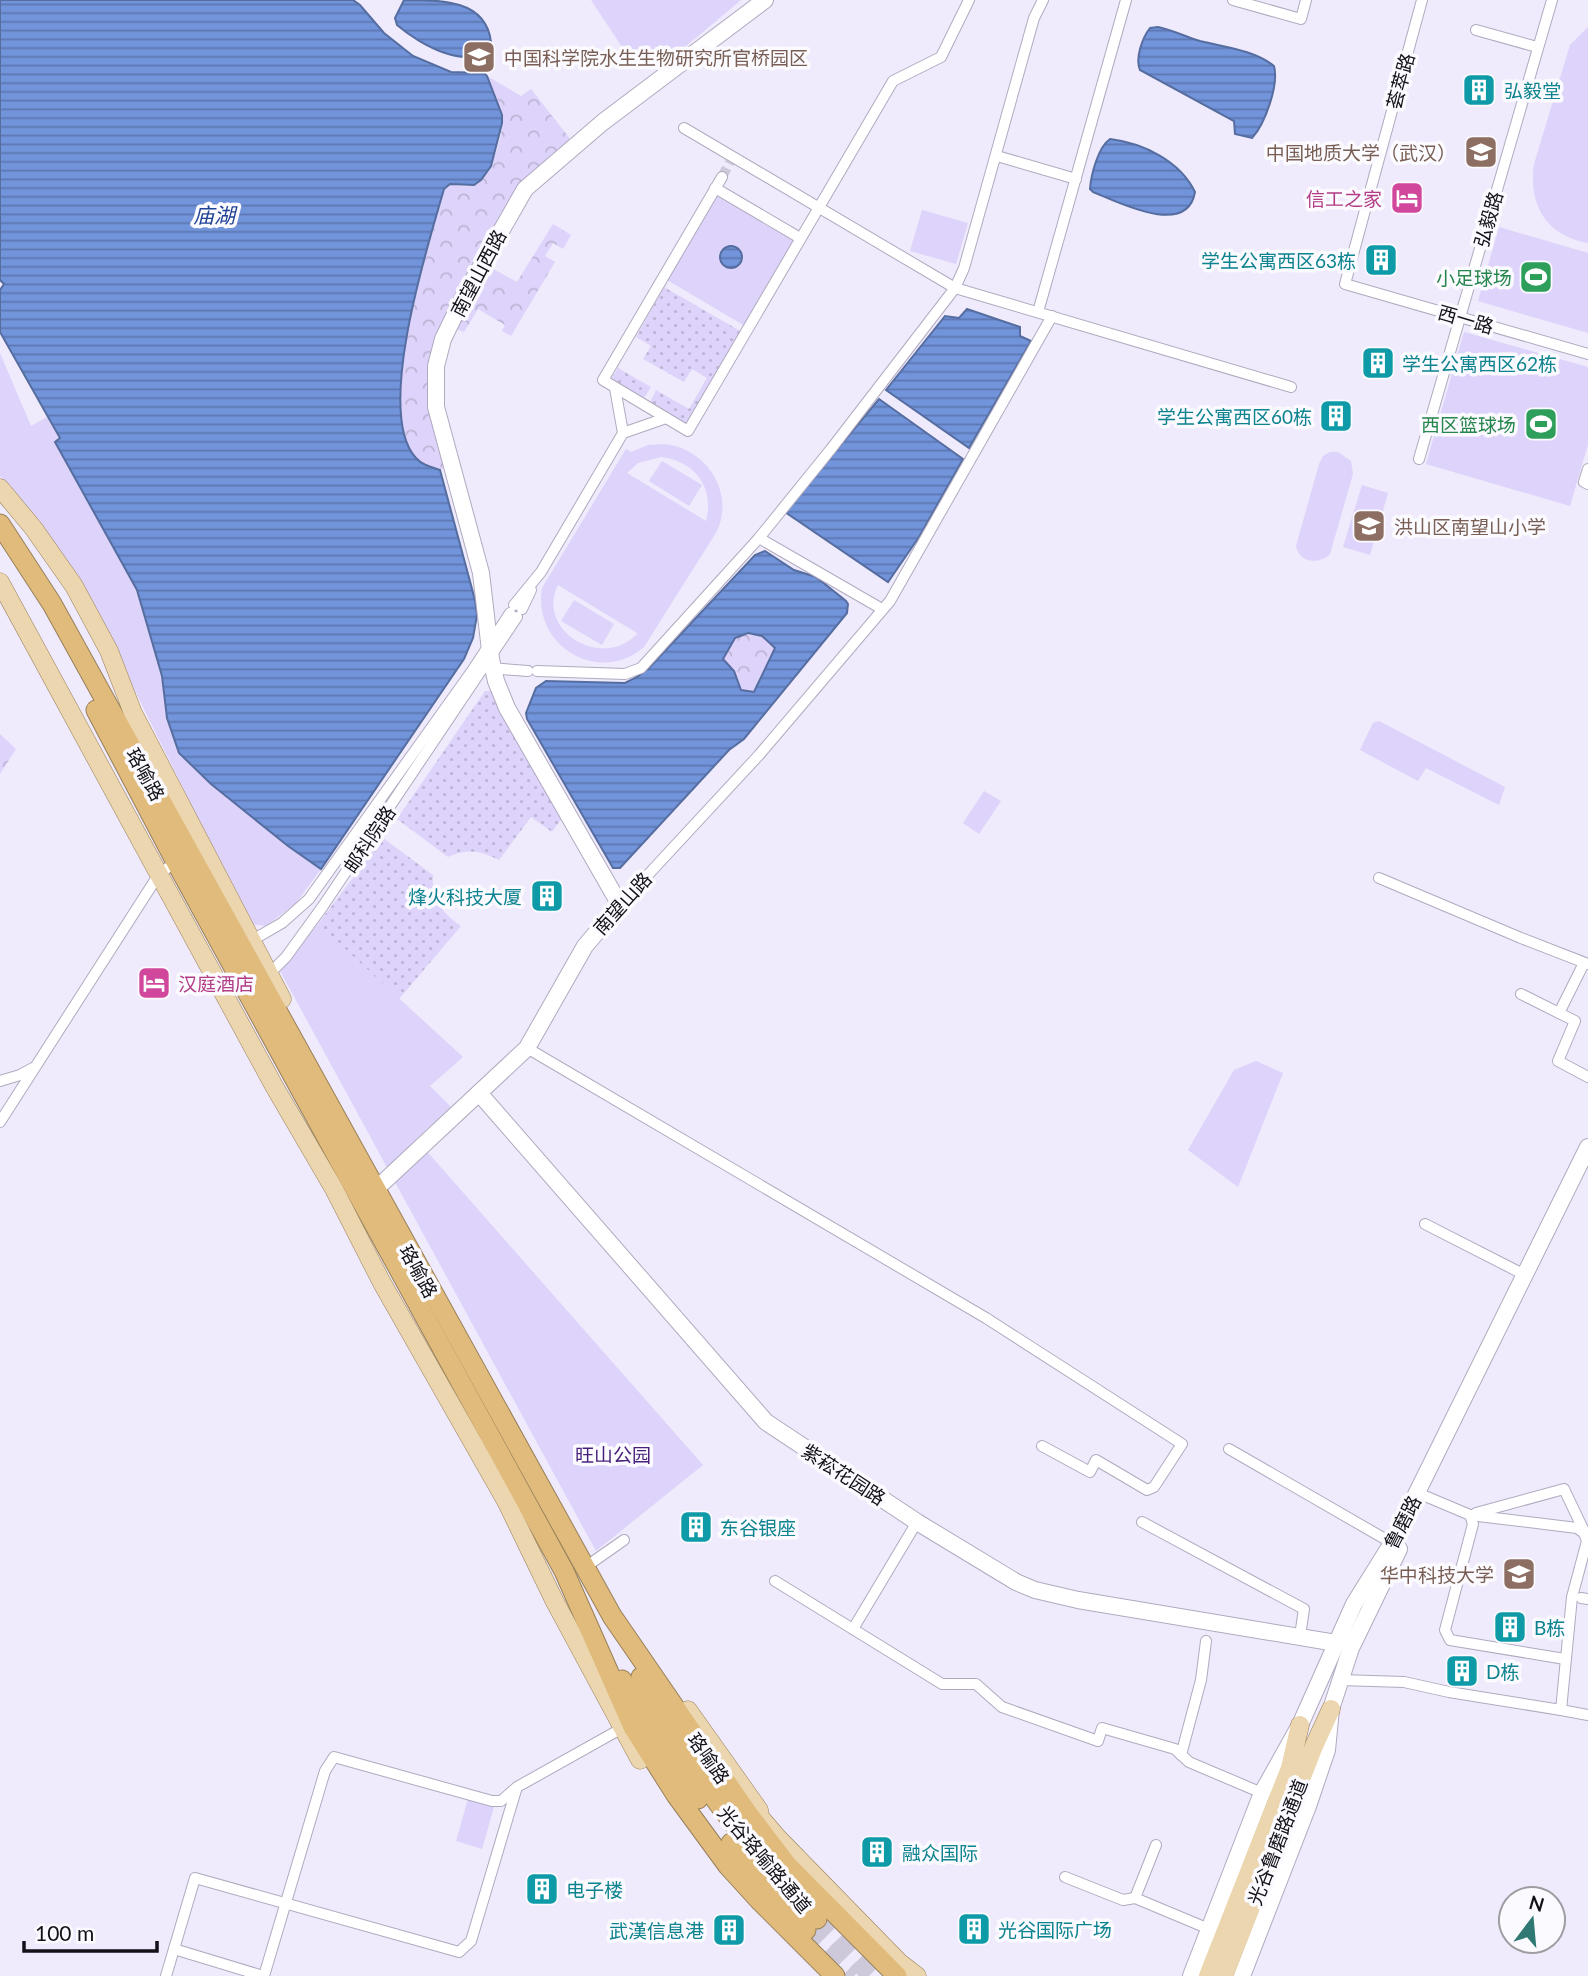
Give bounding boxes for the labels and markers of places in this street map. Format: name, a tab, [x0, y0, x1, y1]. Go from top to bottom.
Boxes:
school or university icon: 中国科学院水生生物研究所官桥园区	[460, 38, 498, 76]
place label: 中国科学院水生生物研究所官桥园区	[504, 46, 808, 69]
building icon: 弘毅堂	[1460, 71, 1498, 109]
place label: 弘毅堂	[1504, 79, 1561, 102]
school or university icon: 中国地质大学（武汉）	[1462, 133, 1500, 171]
place label: 中国地质大学（武汉）	[1266, 141, 1456, 164]
hotel icon: 信工之家	[1388, 179, 1426, 217]
place label: 信工之家	[1306, 187, 1382, 210]
building icon: 学生公寓西区63栋	[1362, 241, 1400, 279]
place label: 学生公寓西区63栋	[1201, 249, 1356, 272]
sports icon: 小足球场	[1517, 258, 1555, 296]
place label: 小足球场	[1436, 266, 1512, 289]
building icon: 学生公寓西区62栋	[1359, 344, 1397, 382]
place label: 学生公寓西区62栋	[1402, 352, 1557, 375]
building icon: 学生公寓西区60栋	[1317, 397, 1355, 435]
place label: 学生公寓西区60栋	[1157, 405, 1312, 428]
sports icon: 西区篮球场	[1522, 405, 1560, 443]
place label: 西区篮球场	[1421, 413, 1516, 436]
school or university icon: 洪山区南望山小学	[1350, 507, 1388, 545]
place label: 洪山区南望山小学	[1394, 515, 1546, 538]
building icon: 烽火科技大厦	[528, 877, 566, 915]
place label: 烽火科技大厦	[408, 885, 522, 908]
hotel icon: 汉庭酒店	[135, 964, 173, 1002]
place label: 汉庭酒店	[178, 972, 254, 995]
building icon: 东谷银座	[677, 1508, 715, 1546]
place label: 东谷银座	[720, 1516, 796, 1539]
school or university icon: 华中科技大学	[1500, 1555, 1538, 1593]
place label: 华中科技大学	[1380, 1563, 1494, 1586]
building icon: B栋	[1491, 1608, 1529, 1646]
place label: B栋	[1534, 1616, 1565, 1639]
building icon: D栋	[1443, 1652, 1481, 1690]
place label: D栋	[1486, 1660, 1519, 1683]
building icon: 融众国际	[858, 1833, 896, 1871]
place label: 融众国际	[902, 1841, 978, 1864]
building icon: 电子楼	[523, 1870, 561, 1908]
place label: 电子楼	[566, 1878, 623, 1901]
building icon: 光谷国际广场	[955, 1910, 993, 1948]
building icon: 武漢信息港	[710, 1911, 748, 1949]
place label: 光谷国际广场	[998, 1918, 1112, 1941]
place label: 武漢信息港	[609, 1919, 704, 1942]

